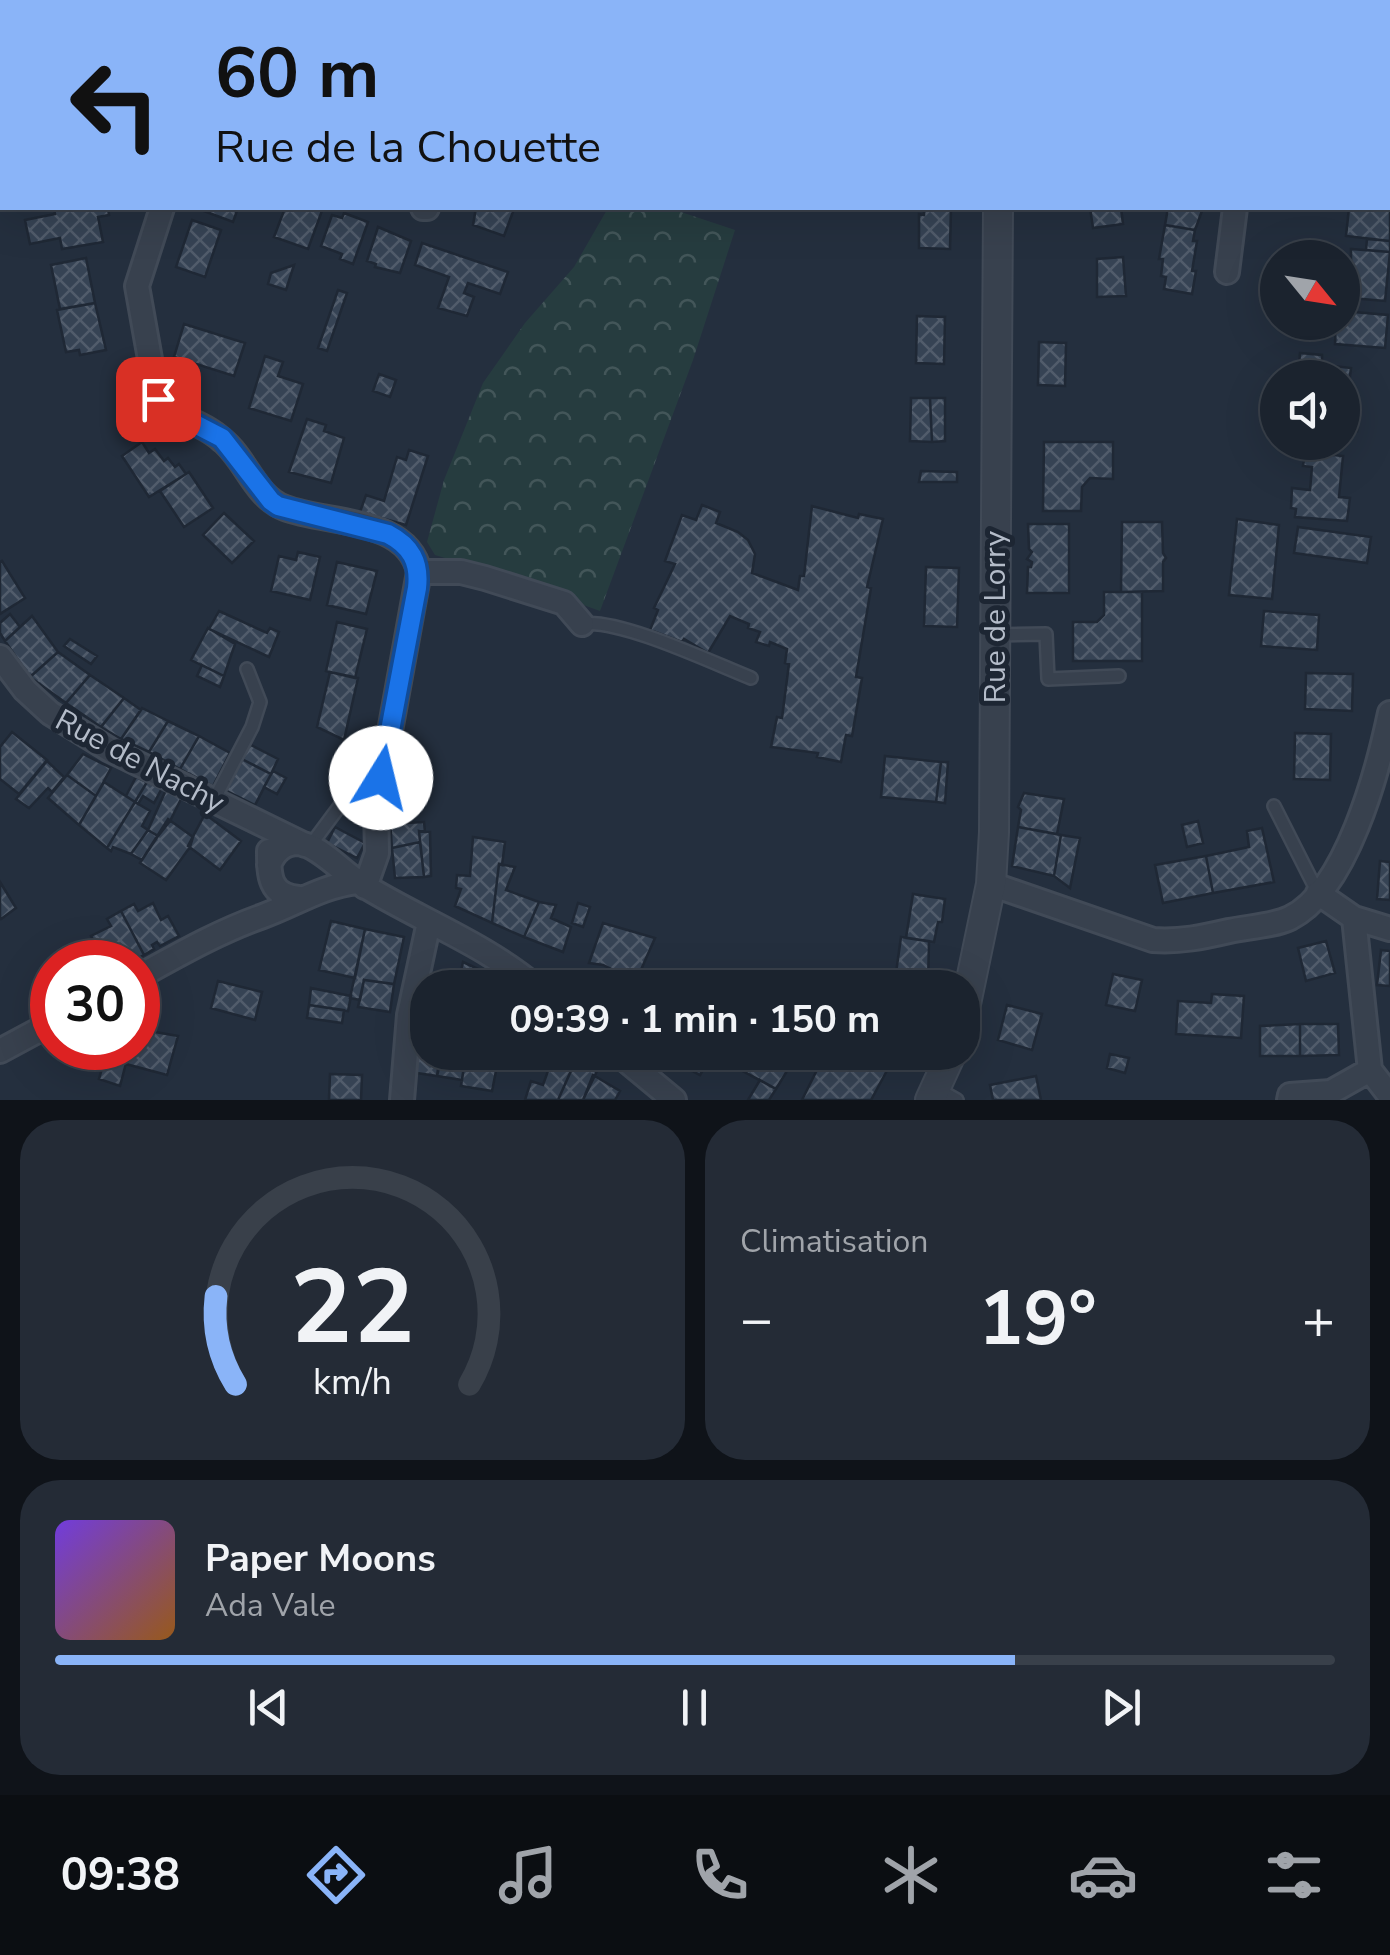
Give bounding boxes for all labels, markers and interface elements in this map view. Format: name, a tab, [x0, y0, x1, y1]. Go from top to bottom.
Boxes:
text: 60 m	[215, 26, 379, 122]
icon: left	[50, 40, 180, 170]
text: Rue de la Chouette	[215, 117, 601, 178]
north arrow	[1260, 240, 1360, 340]
map controls	[1260, 240, 1360, 460]
pin	[116, 357, 201, 442]
button: sound	[1260, 360, 1360, 460]
icon: arrive	[131, 372, 186, 427]
street label: Rue de Lorry	[975, 530, 1016, 703]
street label: Rue de Nachy	[48, 700, 232, 823]
position arrow	[329, 726, 433, 830]
speed limit sign: 30	[30, 940, 160, 1070]
text: 09:39 · 1 min · 150 m	[510, 994, 880, 1045]
text: Climatisation	[740, 1220, 928, 1263]
text: 22	[290, 1237, 415, 1379]
text: 19°	[978, 1268, 1097, 1370]
text: −	[740, 1282, 773, 1357]
text: +	[1302, 1282, 1335, 1357]
text: km/h	[313, 1358, 392, 1407]
text: Paper Moons	[205, 1533, 436, 1584]
text: Ada Vale	[205, 1584, 336, 1627]
icon: previous	[241, 1680, 296, 1735]
icon: pause	[667, 1680, 722, 1735]
icon: next	[1094, 1680, 1149, 1735]
icon: directions	[301, 1840, 371, 1910]
icon: music	[493, 1840, 563, 1910]
icon: phone	[685, 1840, 755, 1910]
icon: climate	[876, 1840, 946, 1910]
icon: car	[1068, 1840, 1138, 1910]
icon: filters	[1259, 1840, 1329, 1910]
text: 09:38	[61, 1845, 180, 1906]

